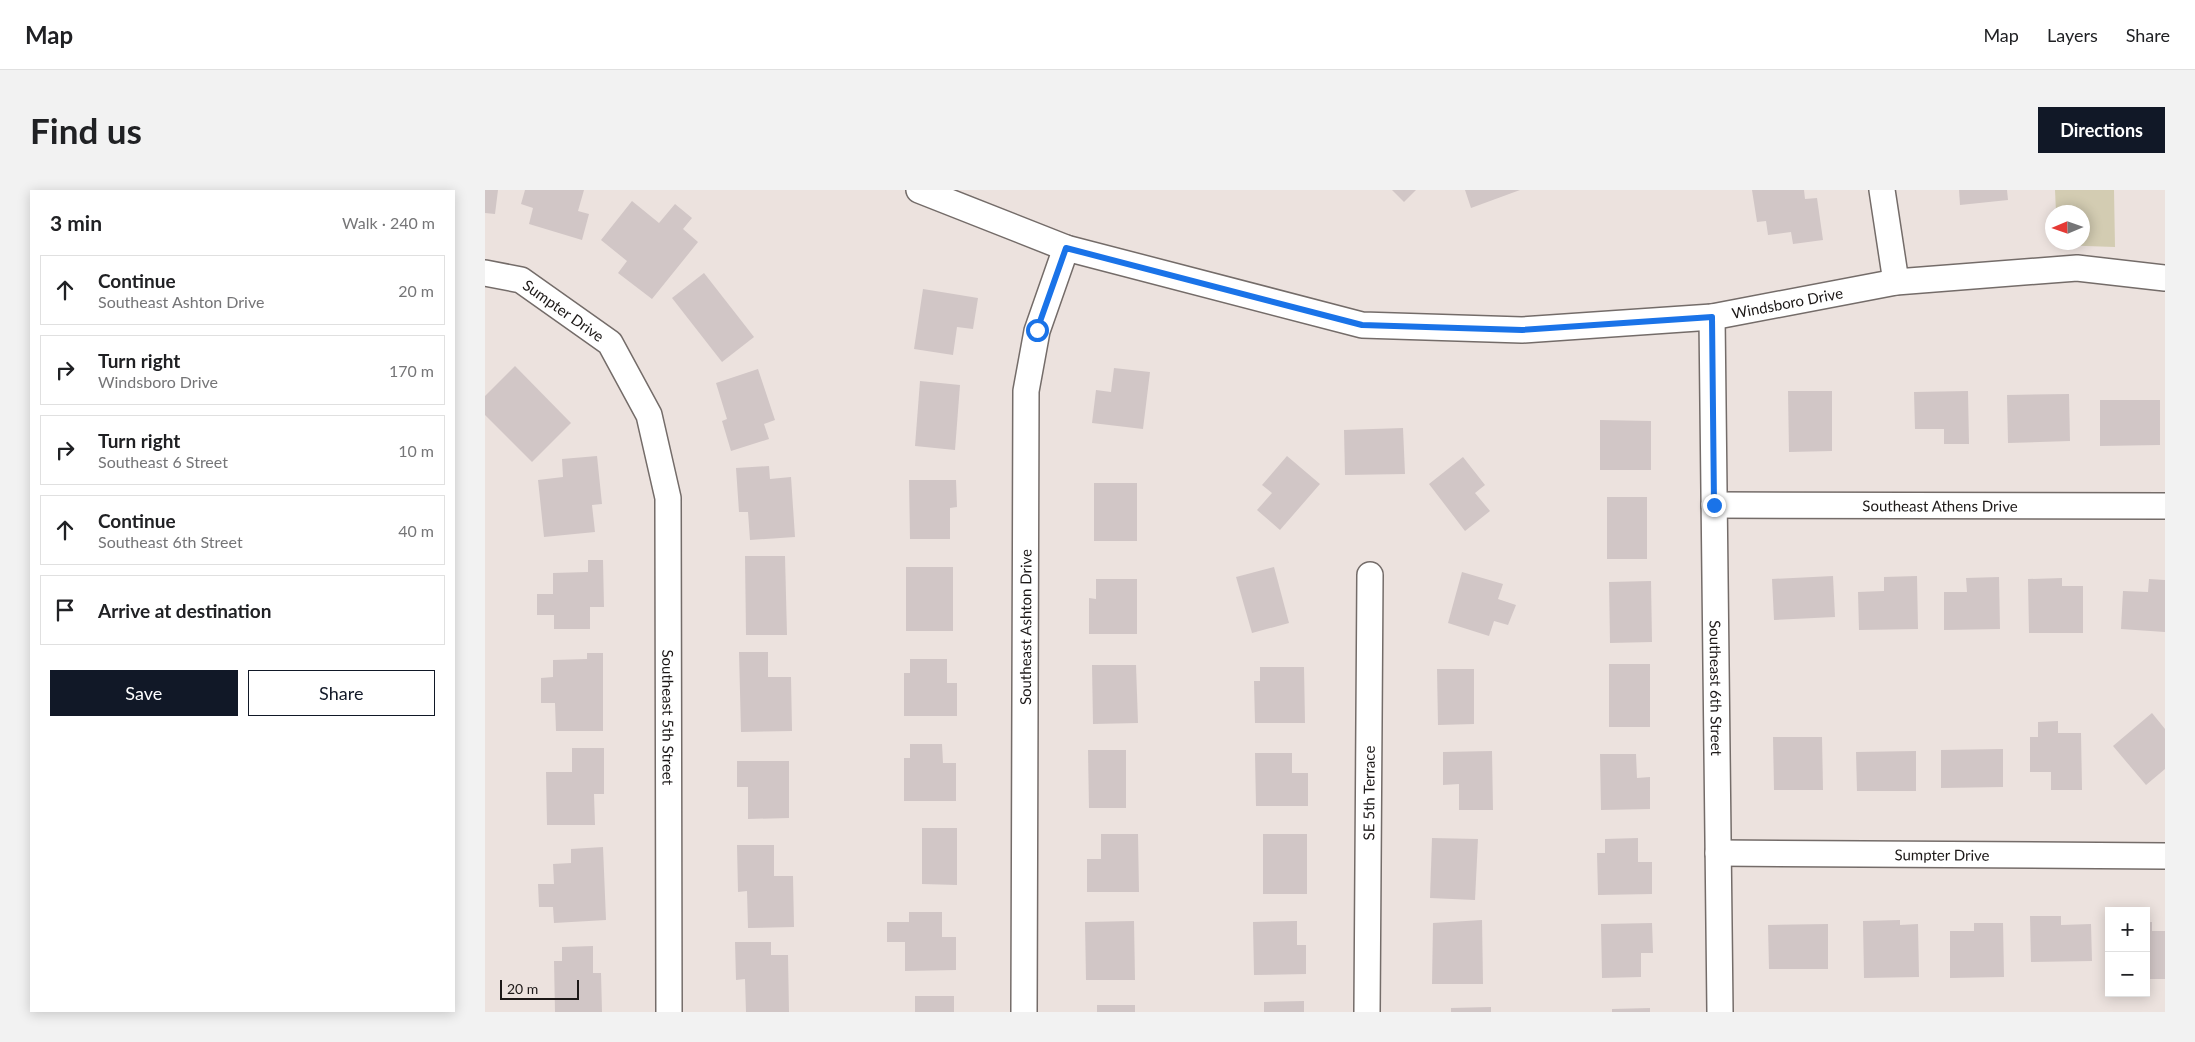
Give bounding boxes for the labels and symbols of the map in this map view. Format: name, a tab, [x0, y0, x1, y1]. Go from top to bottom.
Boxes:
north arrow	[2045, 205, 2090, 250]
street label: Sumpter Drive	[520, 275, 608, 345]
street label: Windsboro Drive	[1730, 283, 1844, 322]
route start	[1026, 319, 1049, 342]
route end	[1703, 494, 1726, 517]
street label: Southeast Athens Drive	[1862, 496, 2018, 515]
street label: Southeast Ashton Drive	[1016, 549, 1034, 705]
street label: Southeast 6th Street	[1706, 620, 1726, 757]
street label: Southeast 5th Street	[659, 649, 678, 786]
street label: SE 5th Terrace	[1359, 746, 1378, 840]
street label: Sumpter Drive	[1894, 845, 1990, 864]
scale bar	[500, 977, 579, 1000]

